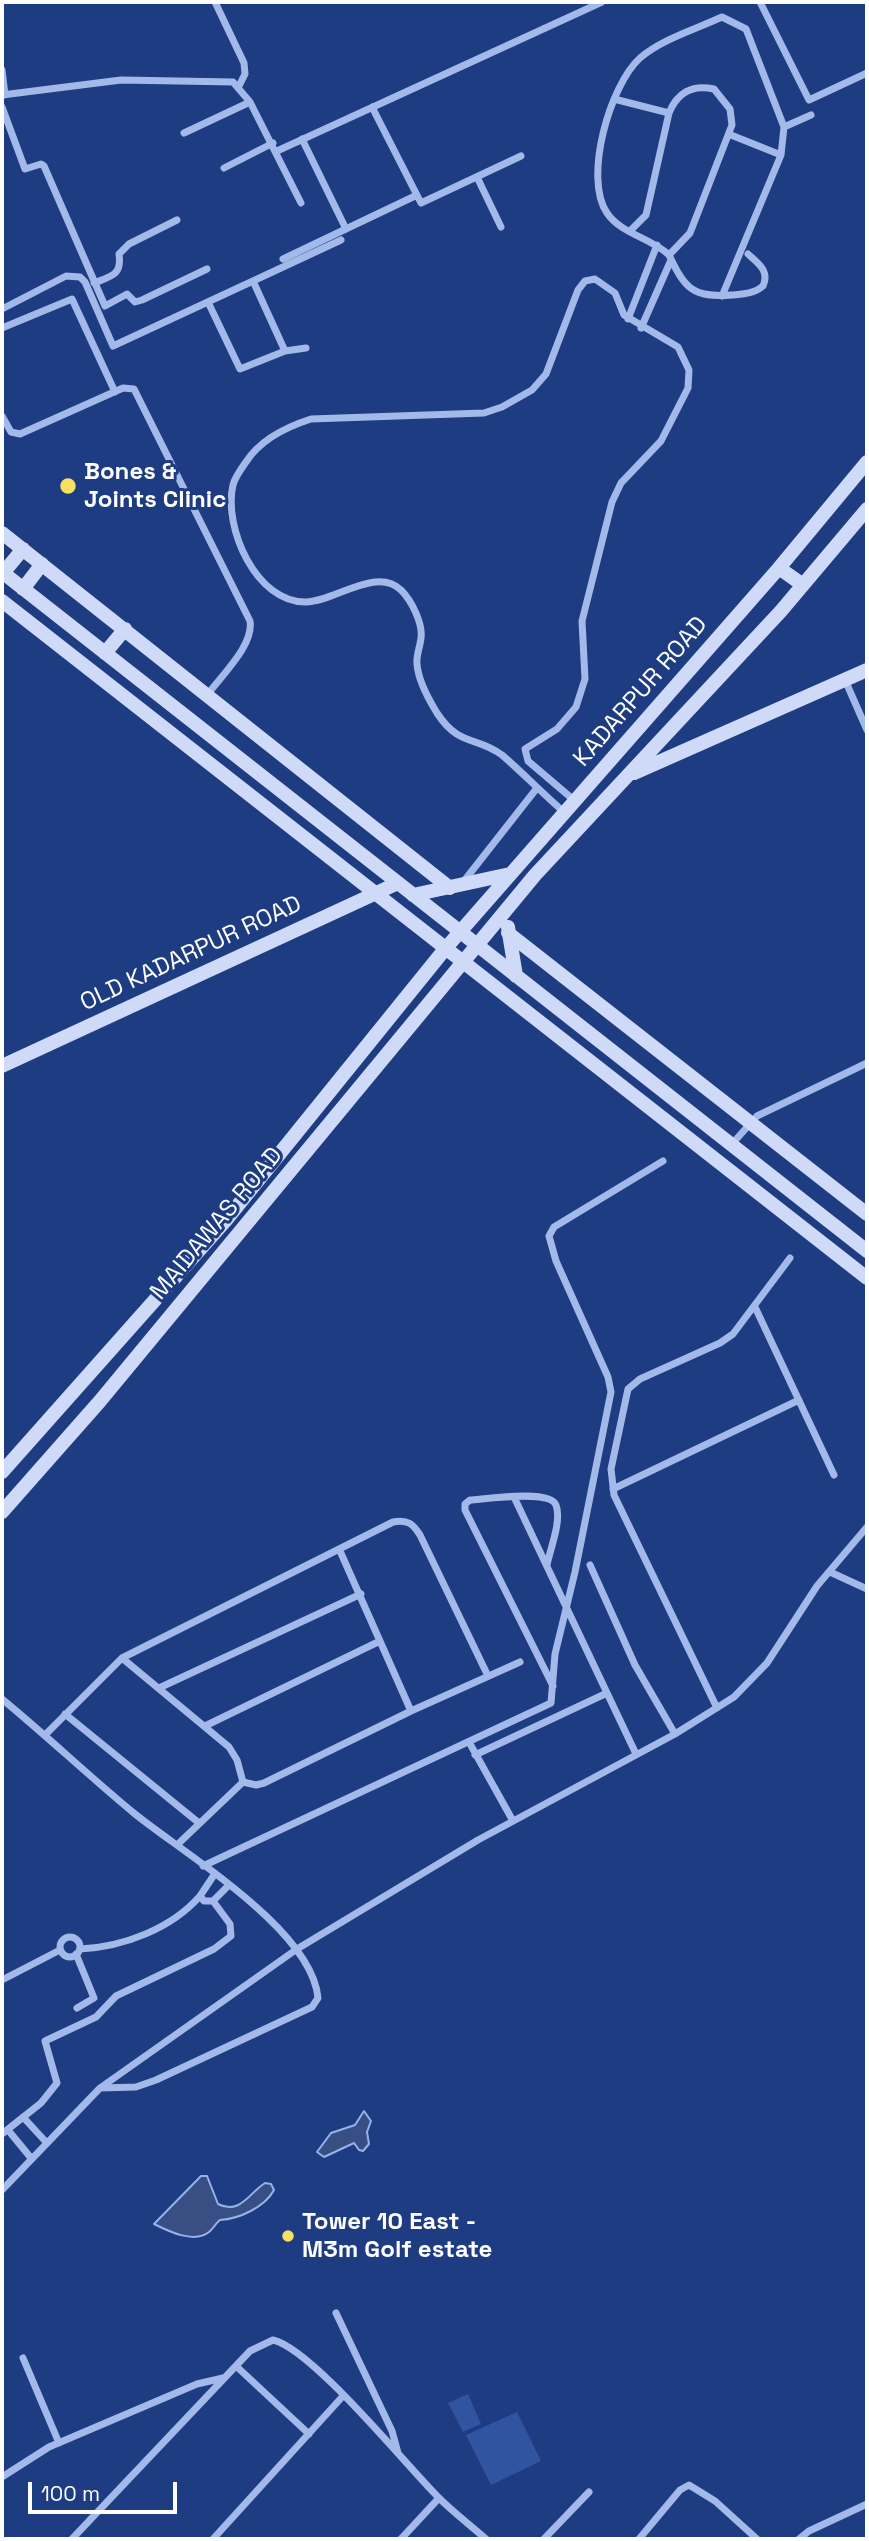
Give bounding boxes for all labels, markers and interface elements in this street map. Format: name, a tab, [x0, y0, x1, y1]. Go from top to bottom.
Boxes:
place label: Bones & Joints Clinic	[84, 458, 226, 514]
marker: Bones & Joints Clinic	[58, 476, 78, 496]
street label: KADARPUR ROAD	[568, 611, 714, 773]
street label: OLD KADARPUR ROAD	[76, 890, 306, 1018]
street label: MAIDAWAS ROAD	[145, 1142, 289, 1306]
place label: Tower 10 East - M3m Golf estate	[302, 2208, 492, 2264]
marker: Tower 10 East - M3m Golf estate	[280, 2228, 296, 2244]
scale bar	[32, 2468, 180, 2512]
text: 100 m	[41, 2480, 100, 2507]

